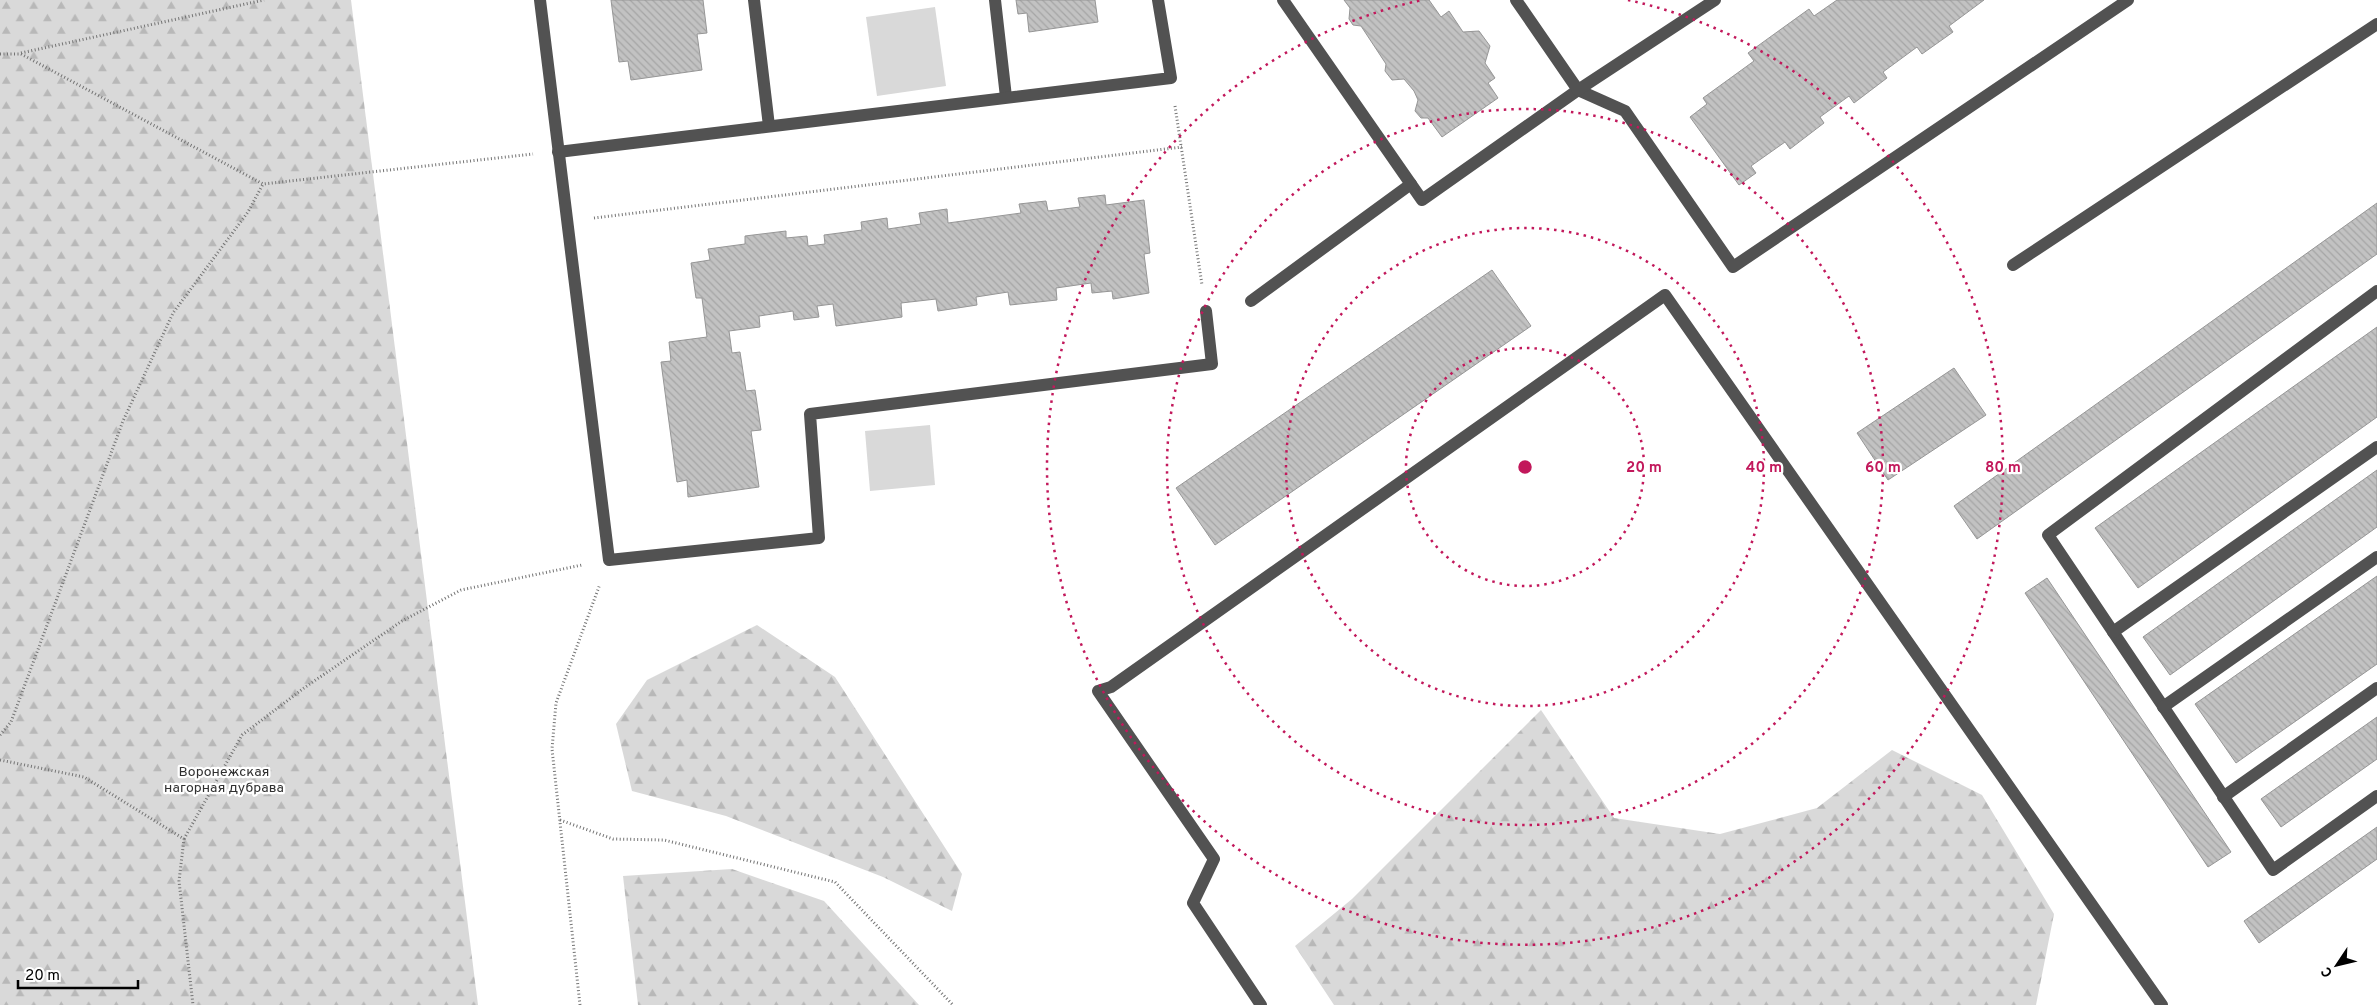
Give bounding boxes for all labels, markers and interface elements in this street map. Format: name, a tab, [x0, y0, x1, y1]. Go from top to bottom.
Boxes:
centre of rings	[1516, 458, 1534, 476]
text: 20 m	[1626, 459, 1662, 478]
text: 40 m	[1746, 459, 1782, 478]
text: 60 m	[1865, 459, 1901, 478]
text: 80 m	[1985, 459, 2021, 478]
park label: Воронежская нагорная дубрава	[164, 764, 284, 797]
north arrow	[2312, 940, 2362, 990]
scale bar	[18, 958, 138, 990]
text: С	[2318, 963, 2337, 980]
text: 20 m	[25, 967, 60, 986]

